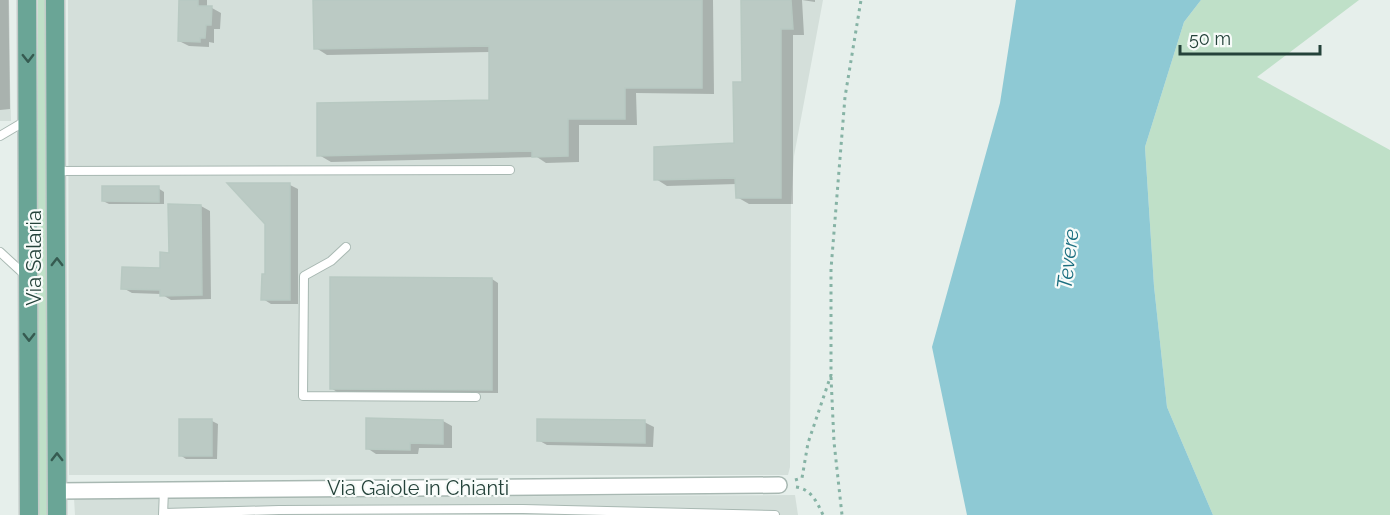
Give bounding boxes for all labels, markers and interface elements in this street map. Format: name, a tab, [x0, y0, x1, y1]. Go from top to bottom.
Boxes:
scale bar	[1180, 18, 1320, 56]
text: 50 m	[1189, 28, 1231, 49]
one-way arrow	[22, 54, 34, 63]
street label: Via Salaria	[22, 210, 46, 306]
water label: Tevere	[1051, 227, 1084, 291]
one-way arrow	[51, 257, 63, 266]
one-way arrow	[23, 333, 35, 342]
one-way arrow	[51, 452, 63, 461]
street label: Via Gaiole in Chianti	[327, 476, 509, 500]

